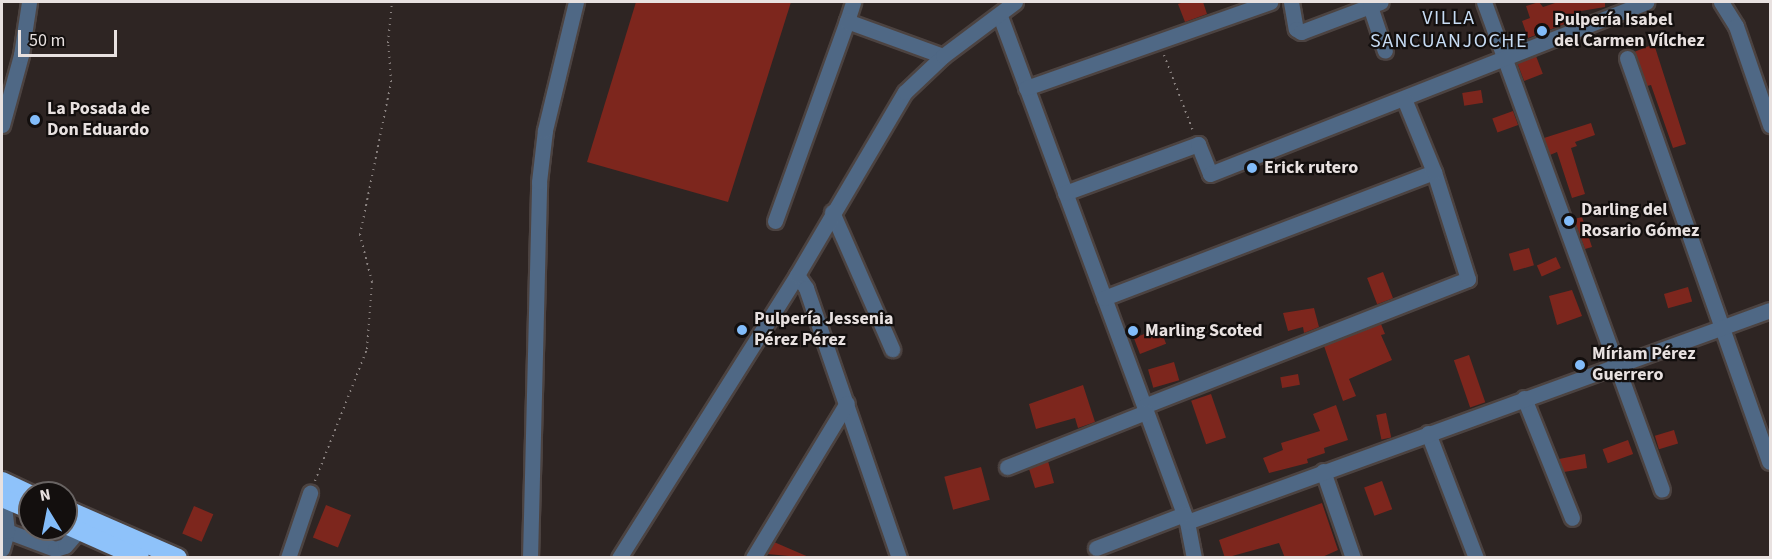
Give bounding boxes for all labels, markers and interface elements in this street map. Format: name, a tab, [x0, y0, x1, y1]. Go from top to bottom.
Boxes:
district label: VILLA SANCUANJOCHE	[1370, 7, 1528, 54]
place label: Pulpería Isabel del Carmen Vílchez	[1554, 10, 1705, 52]
scale bar	[21, 18, 120, 56]
marker: Pulpería Isabel del Carmen Vílchez	[1535, 24, 1549, 38]
text: 50 m	[29, 28, 65, 53]
place label: La Posada de Don Eduardo	[47, 99, 150, 142]
marker: La Posada de Don Eduardo	[28, 113, 42, 127]
place label: Erick rutero	[1264, 157, 1358, 179]
marker: Erick rutero	[1245, 161, 1259, 175]
place label: Darling del Rosario Gómez	[1581, 200, 1699, 242]
marker: Darling del Rosario Gómez	[1562, 214, 1576, 228]
place label: Pulpería Jessenia Pérez Pérez	[754, 309, 893, 352]
place label: Marling Scoted	[1145, 320, 1263, 342]
marker: Pulpería Jessenia Pérez Pérez	[735, 323, 749, 337]
marker: Marling Scoted	[1126, 324, 1140, 338]
place label: Míriam Pérez Guerrero	[1592, 344, 1695, 386]
marker: Míriam Pérez Guerrero	[1573, 358, 1587, 372]
north arrow	[18, 481, 78, 541]
text: N	[38, 483, 52, 507]

